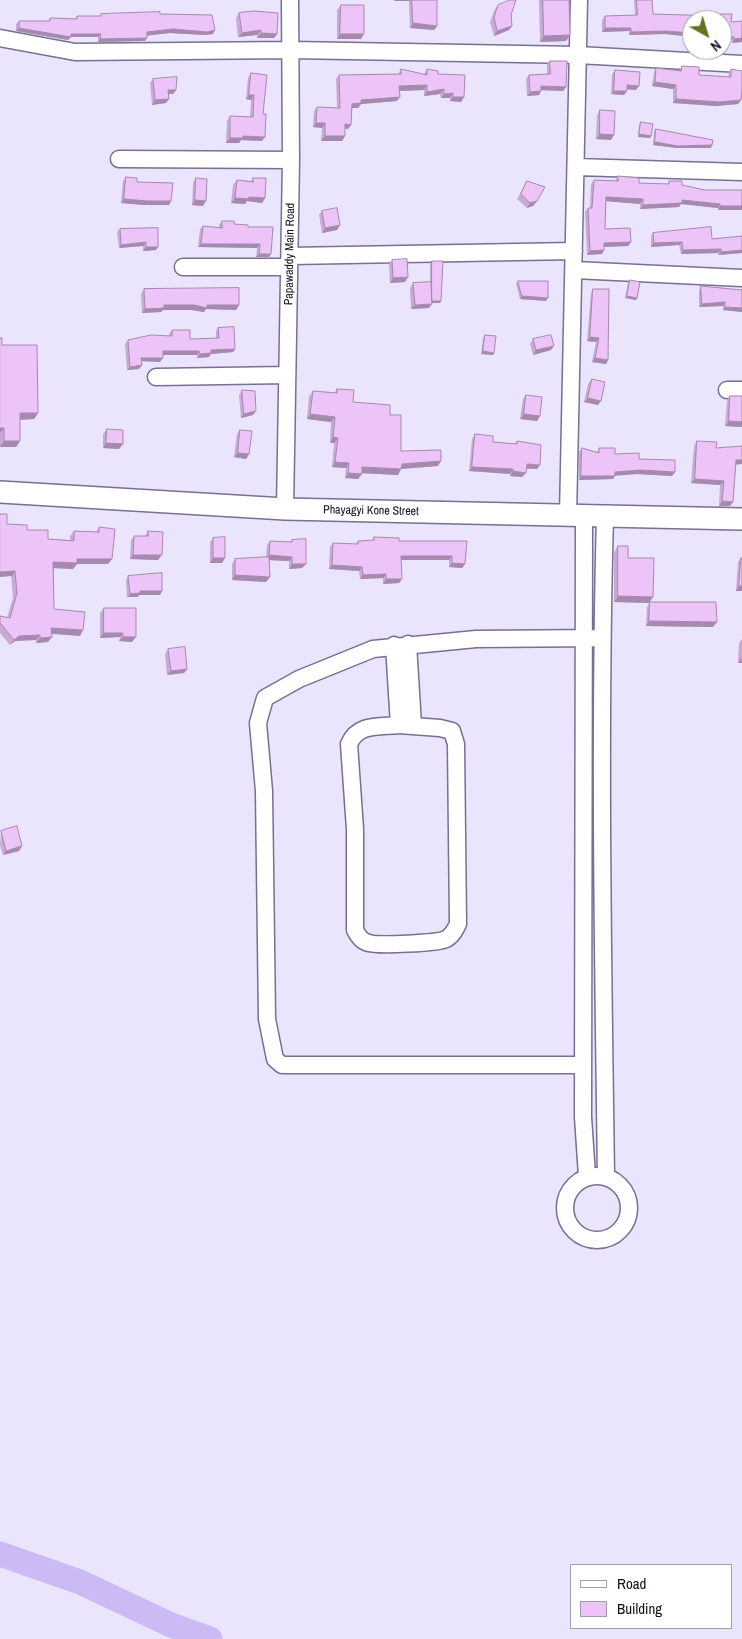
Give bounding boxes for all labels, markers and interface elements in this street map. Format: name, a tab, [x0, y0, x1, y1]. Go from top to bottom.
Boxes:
north arrow	[682, 10, 732, 60]
text: N	[707, 36, 725, 55]
street label: Papawaddy Main Road	[282, 203, 298, 305]
street label: Phayagyi Kone Street	[323, 503, 419, 519]
legend	[570, 1564, 732, 1629]
text: Road	[617, 1573, 646, 1594]
text: Building	[617, 1598, 662, 1619]

